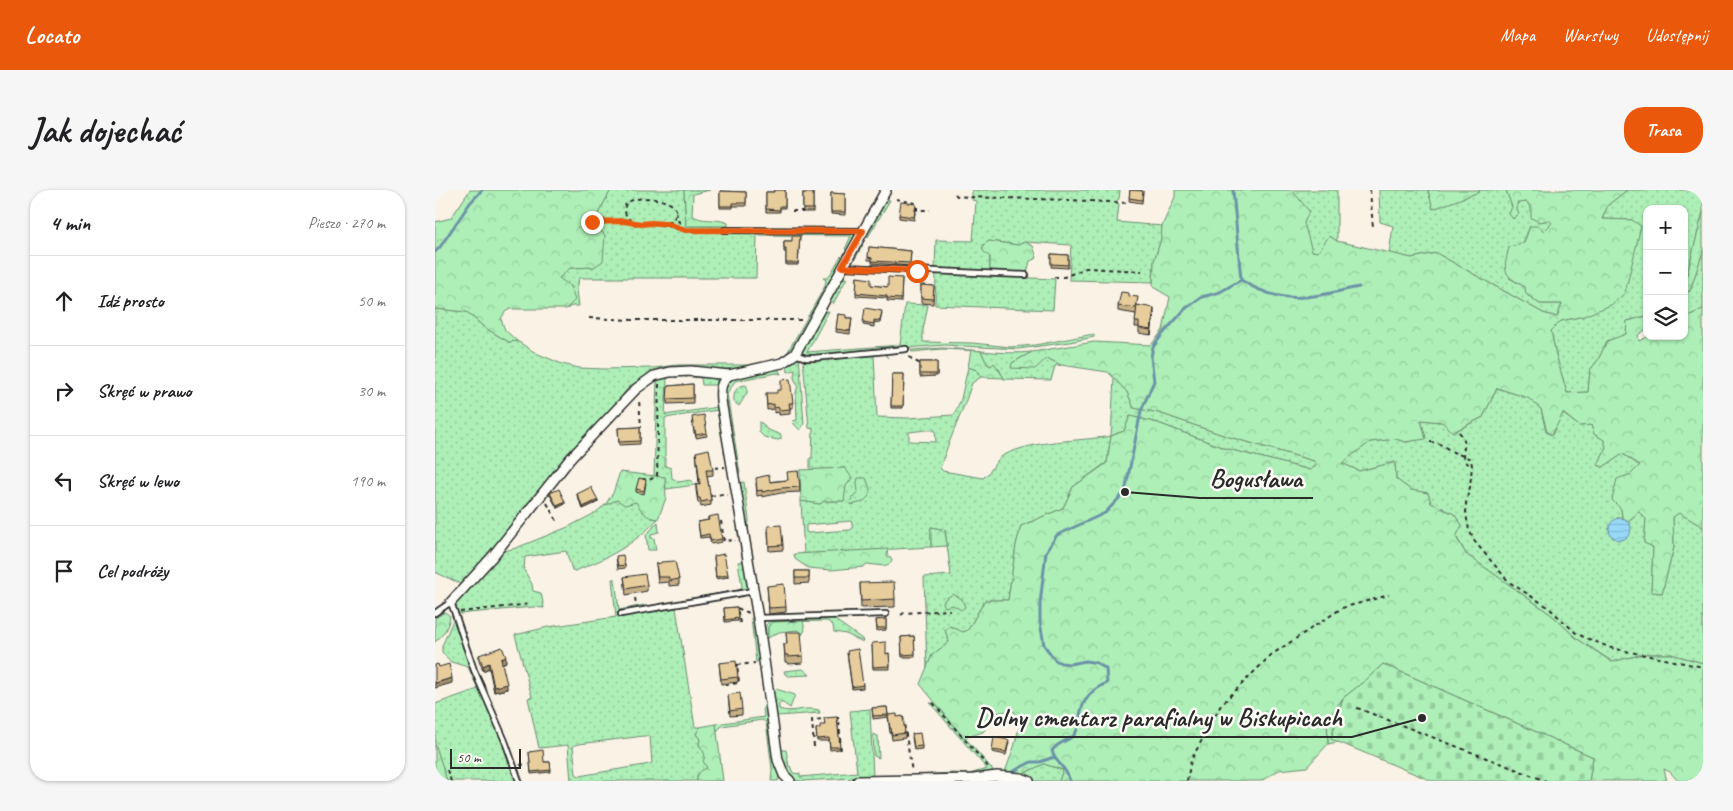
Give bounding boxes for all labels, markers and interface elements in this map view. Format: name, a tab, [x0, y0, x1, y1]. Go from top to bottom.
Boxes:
text: Locato	[25, 20, 79, 50]
text: Mapa	[1500, 24, 1535, 46]
text: Warstwy	[1563, 24, 1618, 46]
text: Udostępnij	[1646, 24, 1708, 46]
button: Trasa	[1624, 107, 1703, 153]
text: Jak dojechać	[30, 108, 181, 153]
map controls	[1643, 205, 1688, 340]
button: +	[1643, 205, 1688, 250]
text: 4 min	[50, 210, 90, 236]
route end	[581, 211, 604, 234]
text: Pieszo · 270 m	[308, 213, 385, 233]
button: −	[1643, 250, 1688, 295]
route start	[906, 260, 929, 283]
icon: ahead	[50, 287, 78, 315]
text: Idź prosto	[97, 289, 164, 313]
text: 50 m	[358, 291, 385, 311]
button: layers	[1643, 295, 1688, 340]
icon: right	[50, 377, 78, 405]
text: Skręć w prawo	[97, 379, 192, 403]
text: 30 m	[358, 381, 385, 401]
callout: Bogusława	[1200, 457, 1313, 498]
text: Bogusława	[1210, 462, 1305, 495]
icon: left	[50, 467, 78, 495]
text: Skręć w lewo	[97, 469, 179, 493]
text: 190 m	[351, 471, 385, 491]
icon: arrive	[50, 557, 78, 585]
text: Cel podróży	[97, 559, 168, 583]
callout: Dolny cmentarz parafialny w Biskupicach	[965, 696, 1352, 737]
text: Dolny cmentarz parafialny w Biskupicach	[976, 701, 1343, 734]
scale bar	[450, 746, 521, 769]
text: 50 m	[457, 749, 481, 766]

